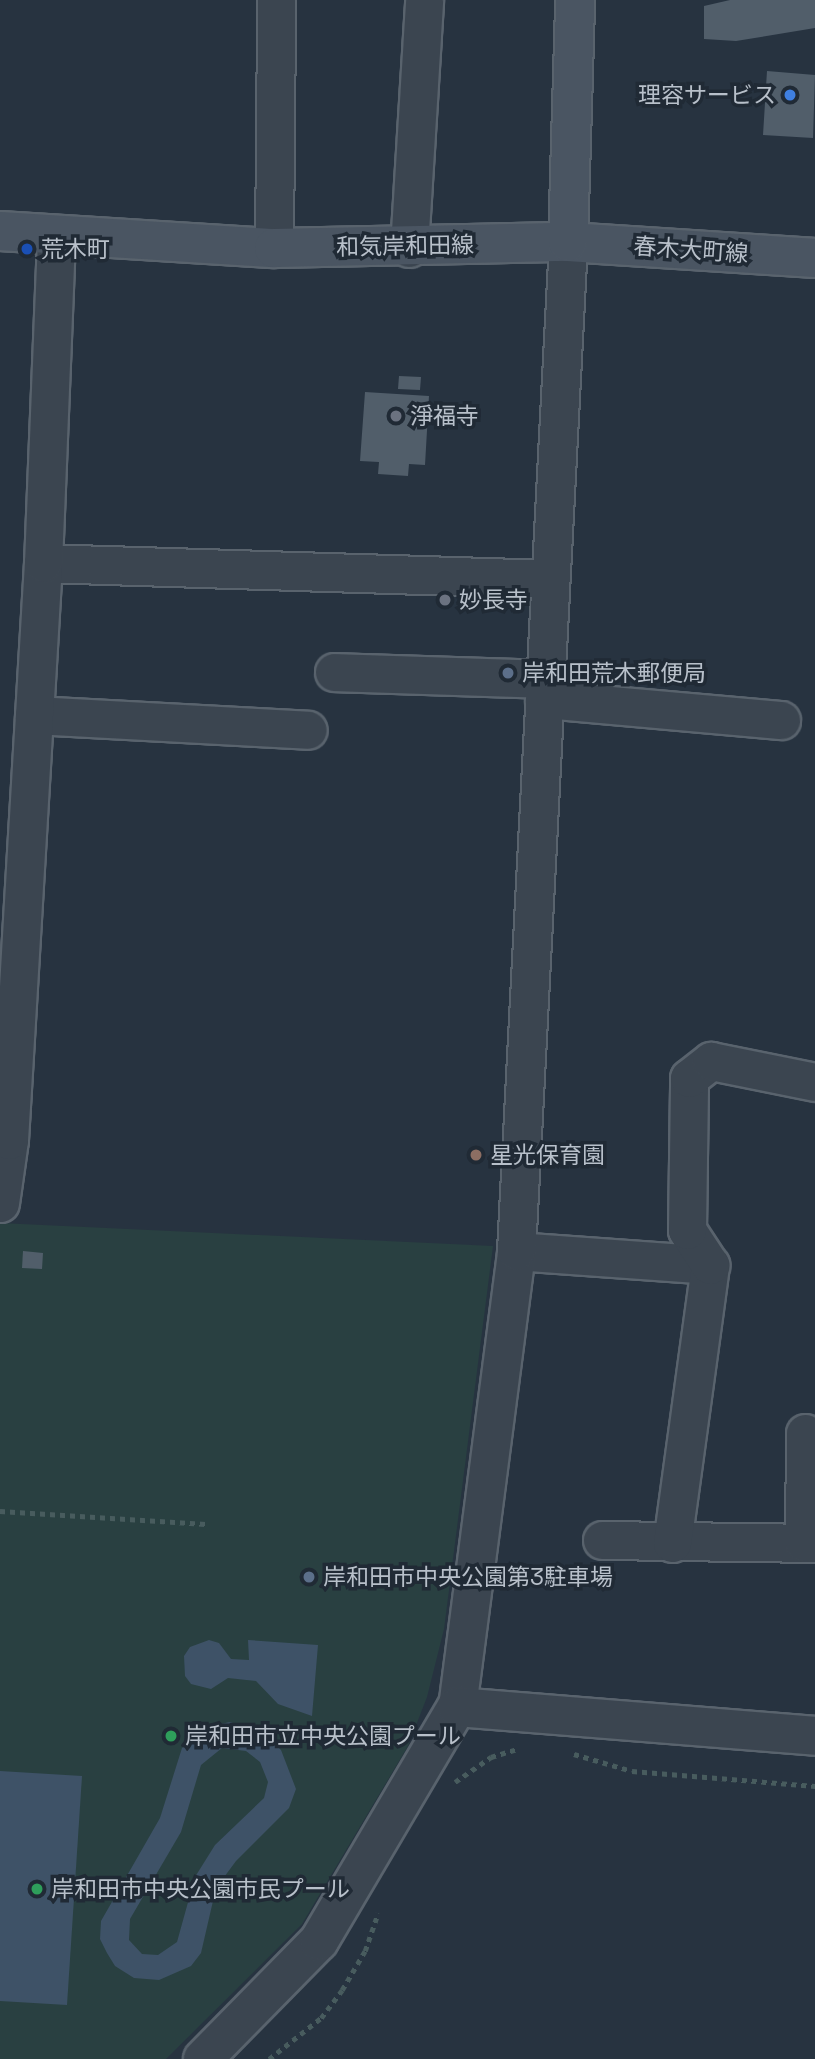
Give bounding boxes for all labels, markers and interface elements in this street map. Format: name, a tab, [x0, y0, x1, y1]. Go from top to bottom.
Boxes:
place label: 理容サービス	[638, 81, 776, 109]
marker: 理容サービス	[782, 87, 798, 103]
street label: 和気岸和田線	[336, 231, 474, 261]
street label: 春木大町線	[633, 232, 749, 268]
place label: 荒木町	[41, 235, 110, 263]
marker: 荒木町	[19, 241, 35, 257]
place label: 淨福寺	[410, 402, 479, 430]
marker: 淨福寺	[388, 408, 404, 424]
place label: 妙長寺	[459, 586, 528, 614]
marker: 妙長寺	[437, 592, 453, 608]
place label: 岸和田荒木郵便局	[522, 659, 706, 687]
marker: 岸和田荒木郵便局	[500, 665, 516, 681]
place label: 星光保育園	[490, 1141, 605, 1169]
marker: 星光保育園	[468, 1147, 484, 1163]
place label: 岸和田市中央公園第3駐車場	[323, 1563, 613, 1591]
marker: 岸和田市中央公園第3駐車場	[301, 1569, 317, 1585]
place label: 岸和田市立中央公園プール	[185, 1722, 461, 1750]
marker: 岸和田市立中央公園プール	[163, 1728, 179, 1744]
place label: 岸和田市中央公園市民プール	[51, 1875, 350, 1903]
marker: 岸和田市中央公園市民プール	[29, 1881, 45, 1897]

